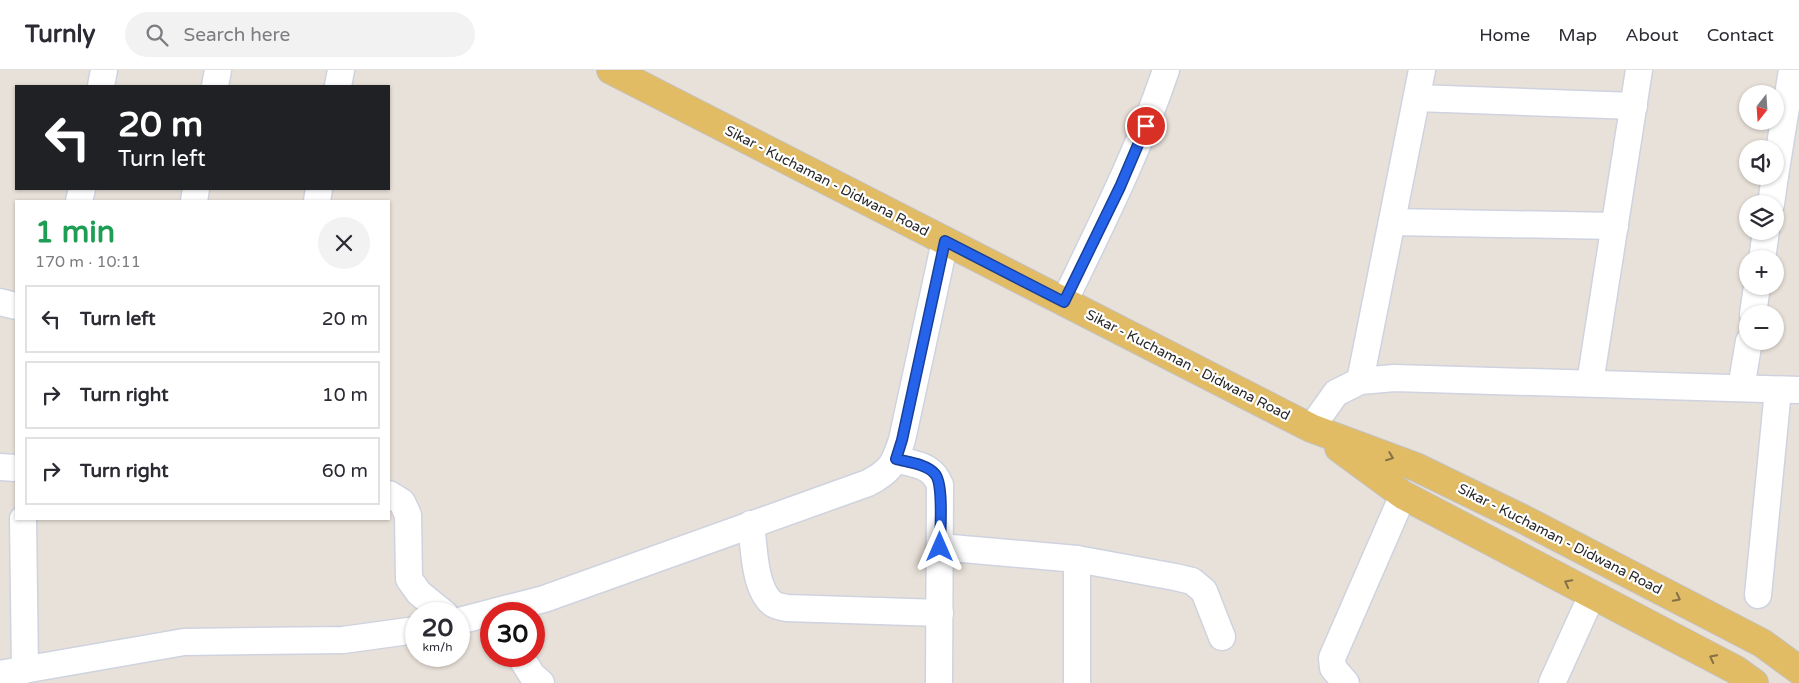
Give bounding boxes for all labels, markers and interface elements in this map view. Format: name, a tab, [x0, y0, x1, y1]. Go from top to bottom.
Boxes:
search box	[125, 12, 475, 57]
text: Turnly	[25, 20, 95, 49]
icon: search	[143, 21, 171, 49]
text: Search here	[183, 24, 290, 46]
text: Home	[1479, 24, 1530, 46]
text: Map	[1558, 24, 1597, 46]
text: About	[1625, 24, 1679, 46]
text: Contact	[1707, 24, 1774, 46]
north arrow	[1739, 85, 1784, 130]
map controls	[1739, 85, 1784, 350]
text: 20 m	[118, 104, 203, 146]
icon: left	[35, 105, 100, 170]
pin	[1125, 105, 1167, 147]
icon: arrive	[1132, 112, 1160, 140]
street label: Sikar - Kuchaman - Didwana Road	[722, 122, 932, 240]
button: sound	[1739, 140, 1784, 185]
text: Turn left	[118, 146, 206, 172]
button: layers	[1739, 195, 1784, 240]
text: 1 min	[35, 214, 115, 251]
button: close	[318, 217, 370, 269]
button: +	[1739, 250, 1784, 295]
text: 170 m · 10:11	[35, 252, 141, 272]
icon: left	[37, 305, 65, 333]
button: −	[1739, 305, 1784, 350]
street label: Sikar - Kuchaman - Didwana Road	[1083, 306, 1293, 424]
text: Turn left	[80, 308, 156, 330]
text: 20 m	[322, 308, 368, 330]
icon: right	[37, 381, 65, 409]
text: Turn right	[80, 384, 168, 406]
text: 10 m	[322, 384, 368, 406]
one-way arrow	[1385, 451, 1393, 461]
icon: right	[37, 457, 65, 485]
text: Turn right	[80, 460, 168, 482]
text: 60 m	[322, 460, 368, 482]
street label: Sikar - Kuchaman - Didwana Road	[1455, 480, 1665, 598]
position arrow	[913, 520, 965, 572]
one-way arrow	[1565, 579, 1574, 589]
one-way arrow	[1671, 592, 1680, 602]
speed limit sign: 30	[480, 602, 545, 667]
text: 20	[422, 613, 453, 643]
text: km/h	[422, 640, 453, 654]
one-way arrow	[1709, 654, 1718, 664]

